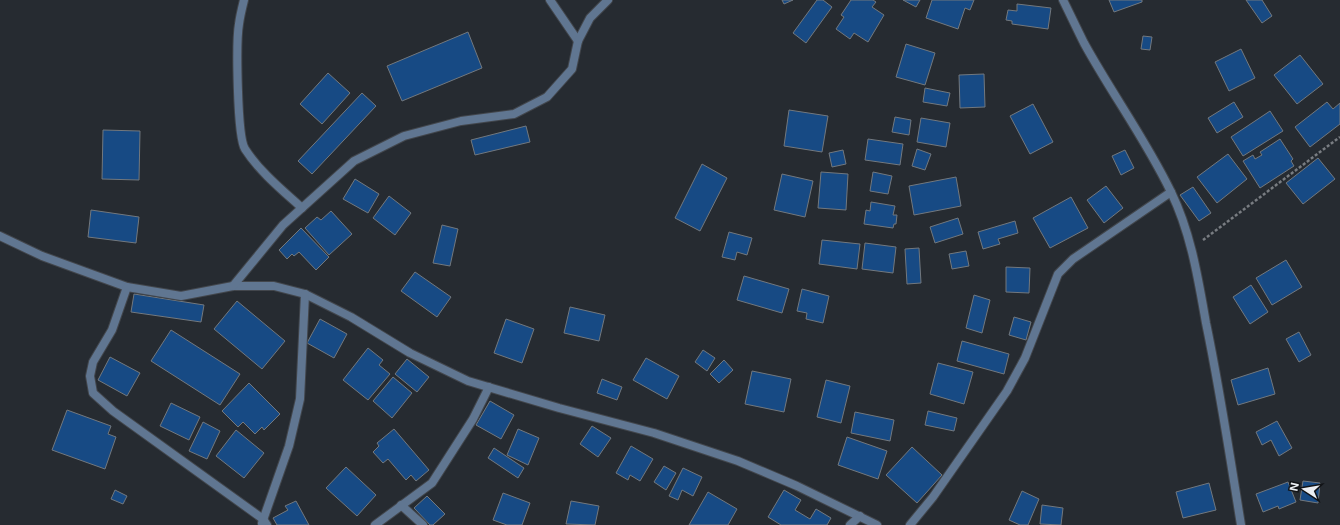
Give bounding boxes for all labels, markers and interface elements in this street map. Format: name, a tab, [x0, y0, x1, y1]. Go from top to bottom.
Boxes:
north arrow	[1284, 469, 1324, 509]
text: N	[1286, 481, 1302, 492]

